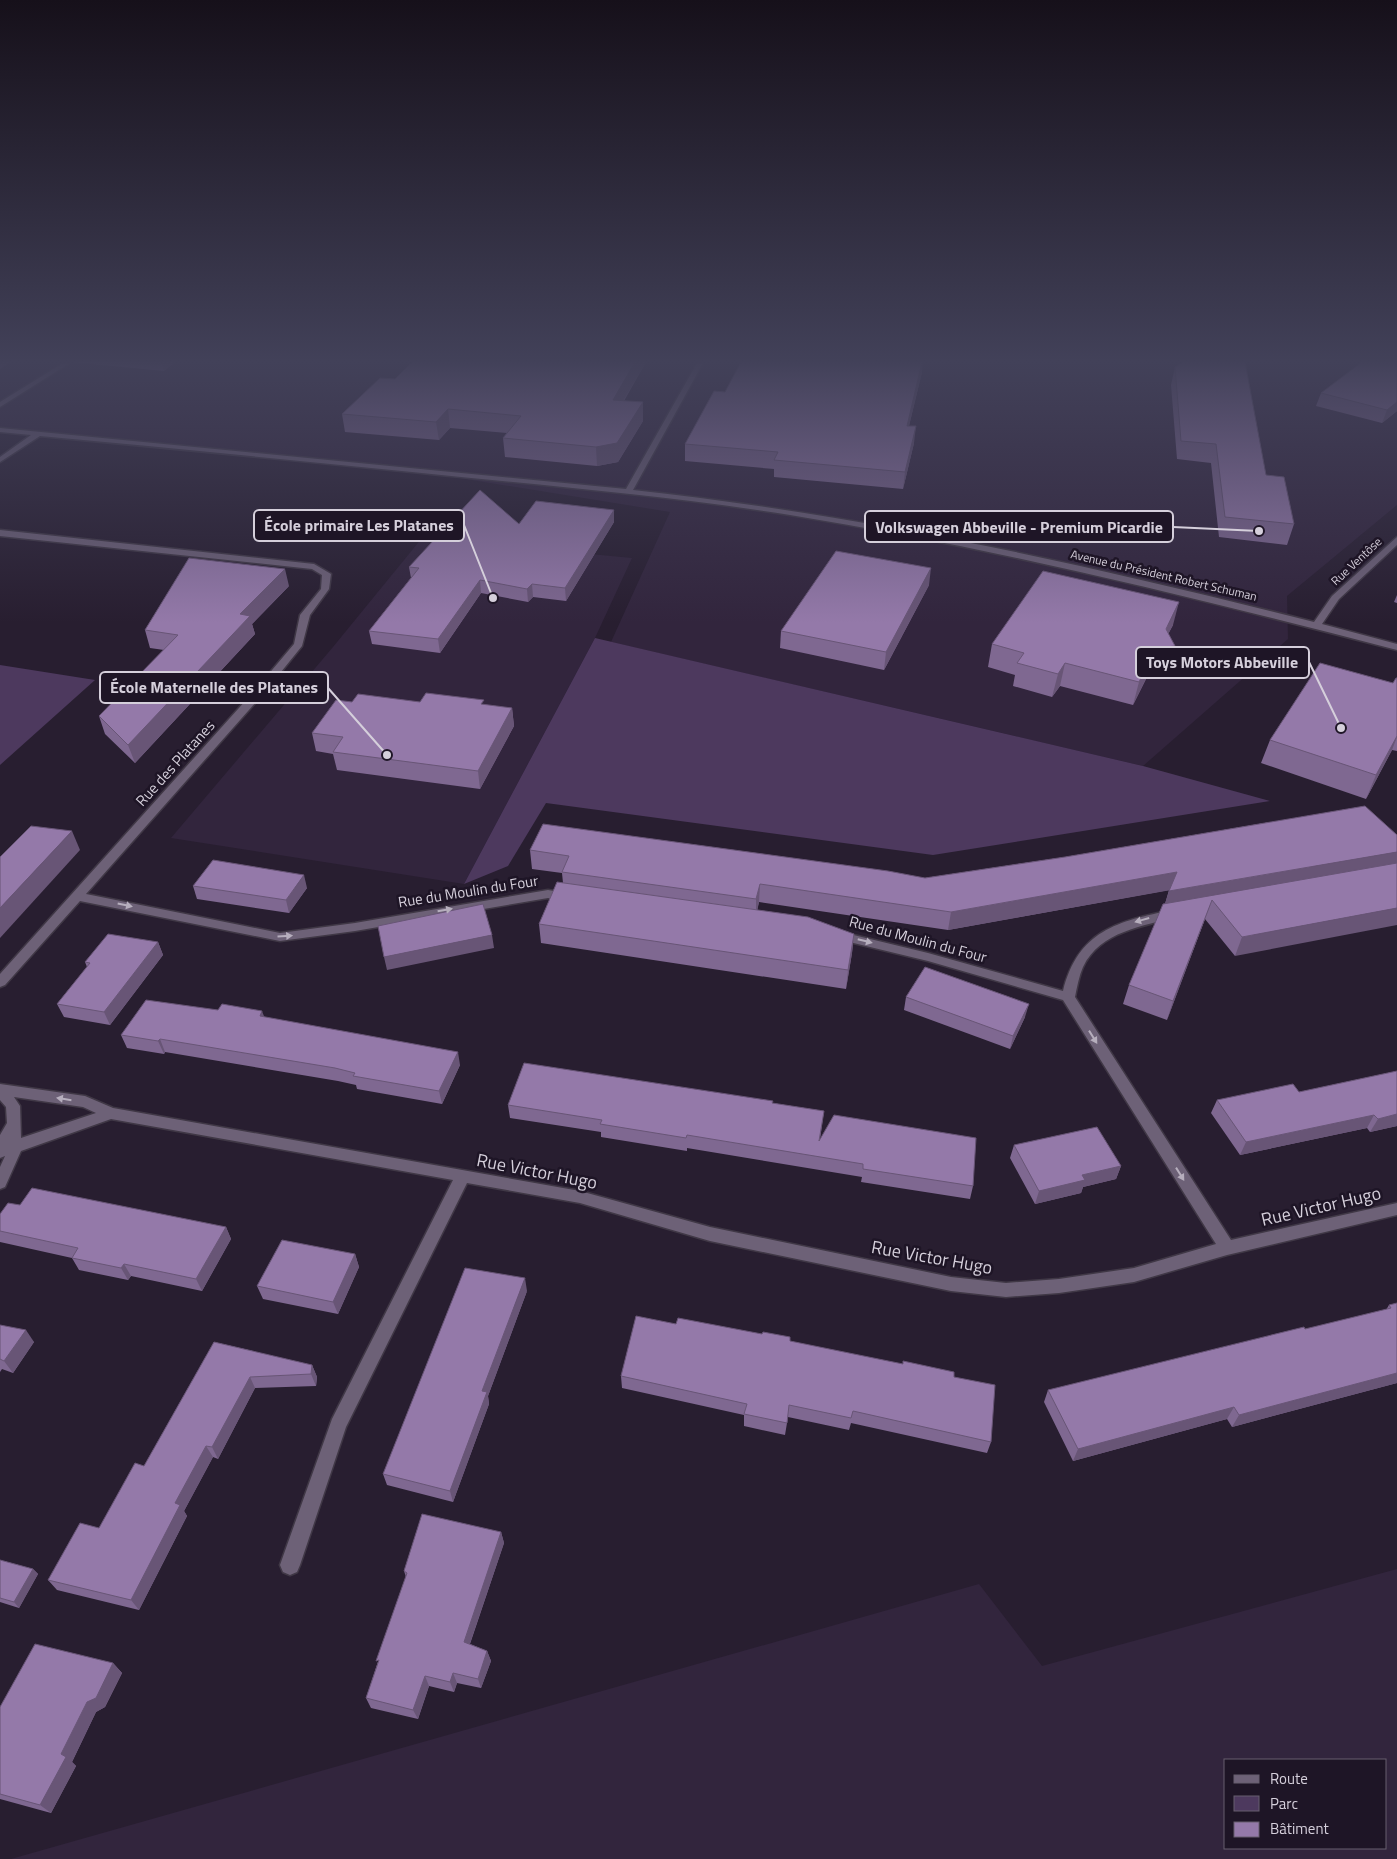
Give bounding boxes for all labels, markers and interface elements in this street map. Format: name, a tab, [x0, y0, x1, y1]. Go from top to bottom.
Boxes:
callout: École primaire Les Platanes	[254, 510, 464, 541]
callout: Volkswagen Abbeville - Premium Picardie	[865, 511, 1173, 542]
text: École primaire Les Platanes	[264, 513, 454, 537]
text: Volkswagen Abbeville - Premium Picardie	[875, 515, 1163, 539]
street label: Rue Ventôse	[1326, 532, 1386, 590]
street label: Avenue du Président Robert Schuman	[1069, 544, 1259, 606]
callout: Toys Motors Abbeville	[1136, 647, 1309, 678]
text: Toys Motors Abbeville	[1146, 650, 1298, 674]
callout: École Maternelle des Platanes	[100, 672, 328, 703]
text: École Maternelle des Platanes	[110, 675, 318, 699]
street label: Rue des Platanes	[130, 715, 220, 811]
street label: Rue du Moulin du Four	[396, 869, 540, 913]
one-way arrow	[118, 901, 133, 909]
one-way arrow	[437, 906, 453, 914]
street label: Rue du Moulin du Four	[847, 910, 989, 968]
one-way arrow	[1135, 916, 1150, 924]
one-way arrow	[277, 931, 293, 939]
one-way arrow	[857, 937, 872, 945]
one-way arrow	[1089, 1031, 1098, 1044]
one-way arrow	[56, 1095, 72, 1103]
street label: Rue Victor Hugo	[474, 1146, 600, 1196]
one-way arrow	[1176, 1168, 1185, 1181]
street label: Rue Victor Hugo	[1258, 1179, 1384, 1233]
street label: Rue Victor Hugo	[869, 1233, 995, 1281]
legend	[1224, 1759, 1387, 1849]
text: Route	[1270, 1767, 1308, 1790]
text: Parc	[1270, 1792, 1298, 1815]
text: Bâtiment	[1270, 1817, 1329, 1840]

